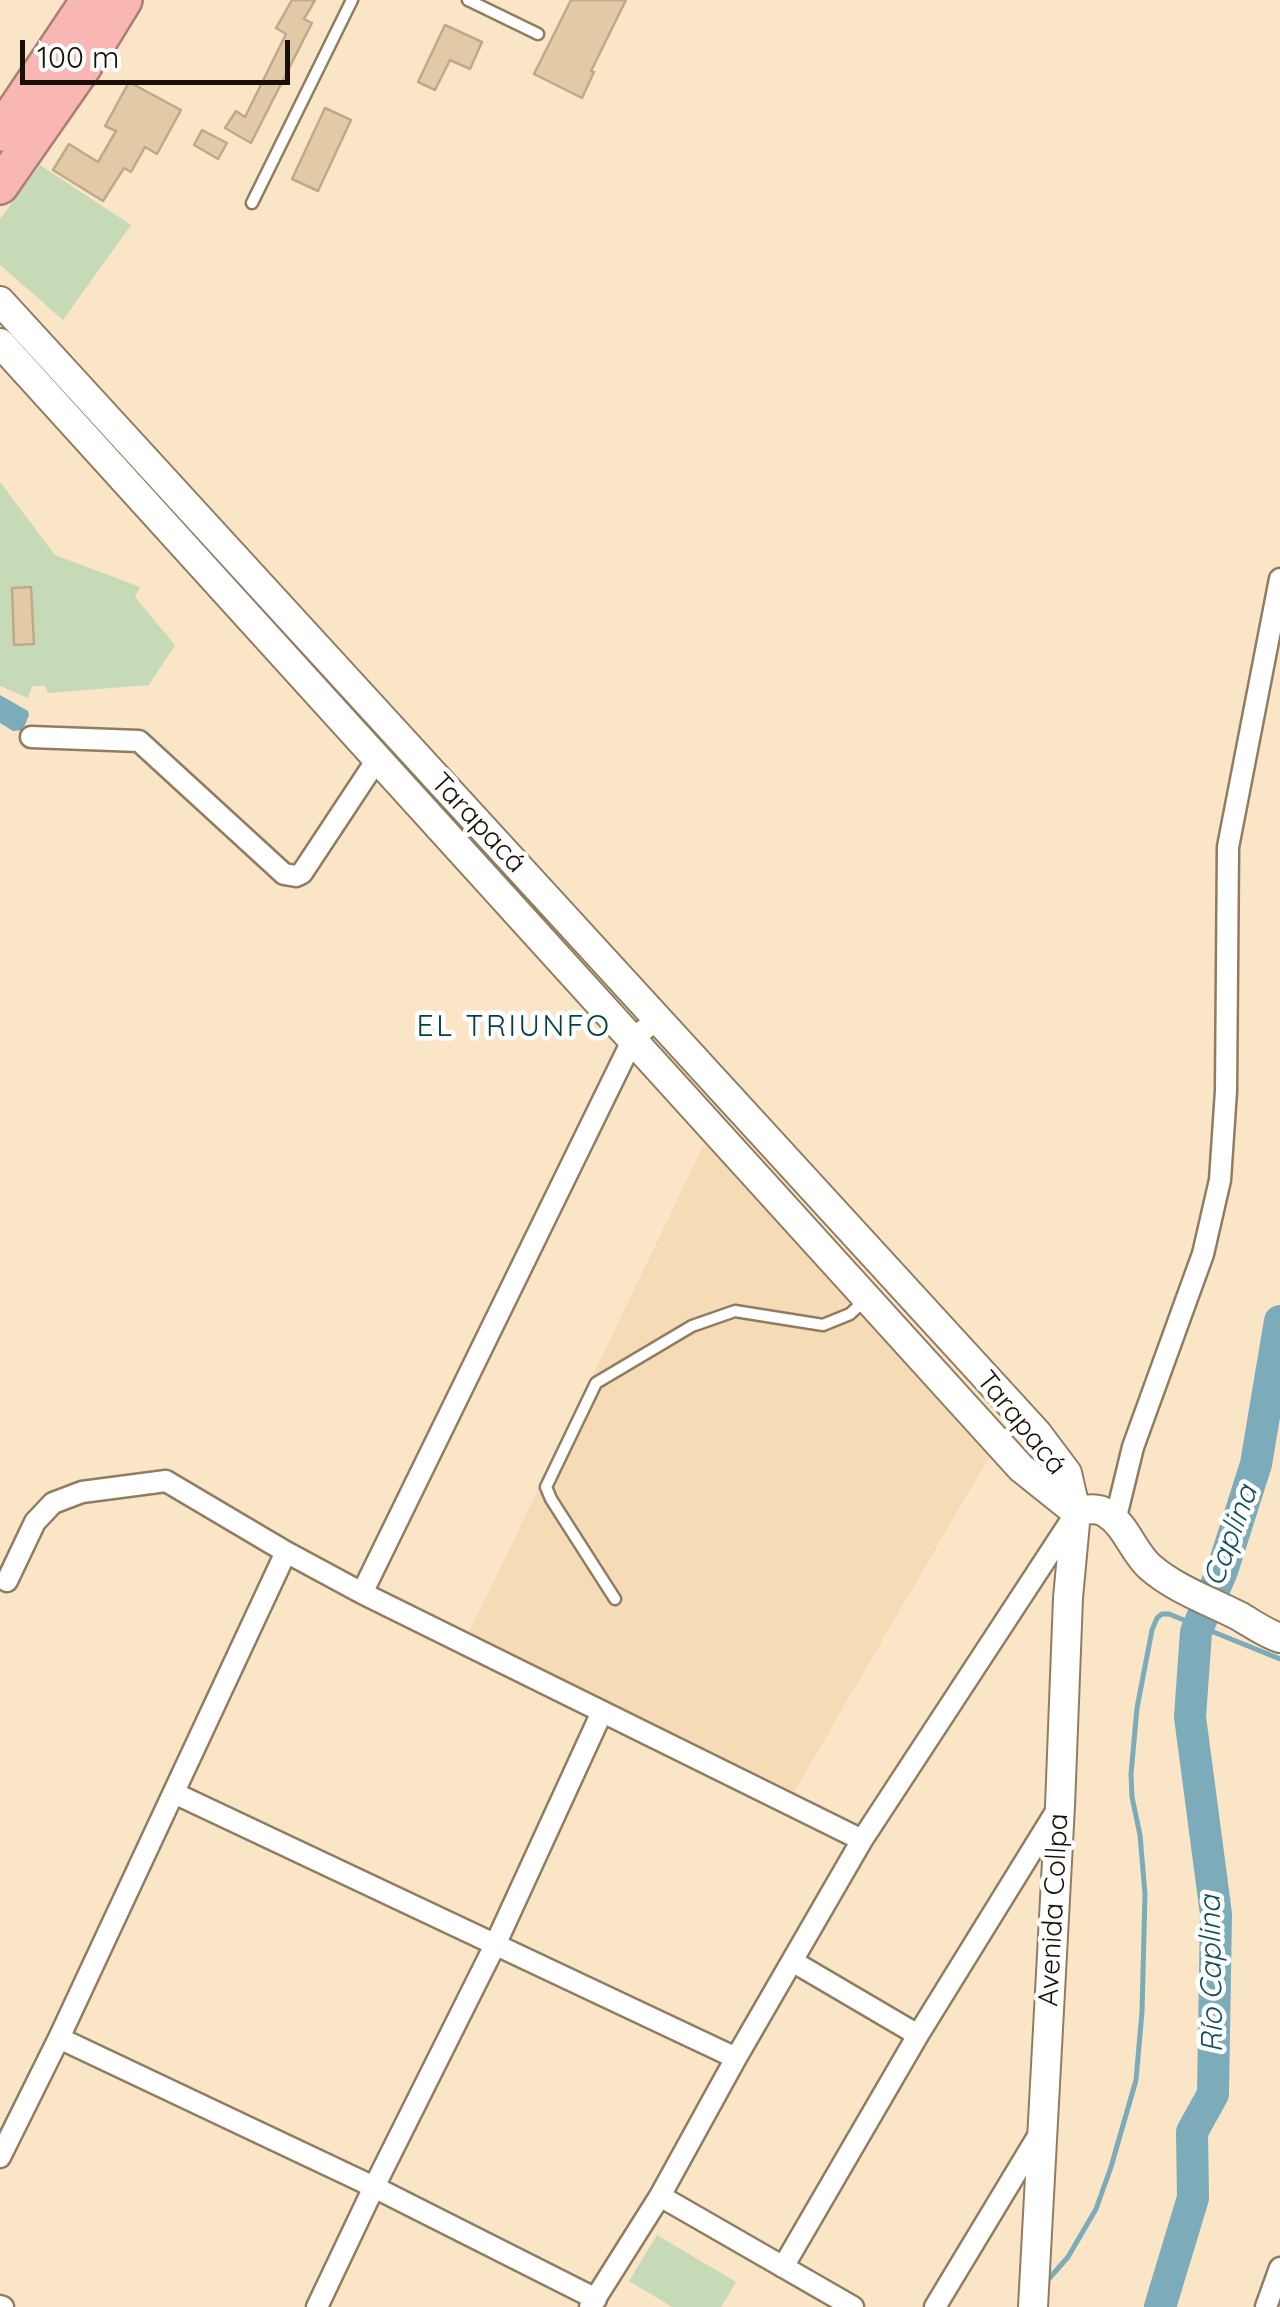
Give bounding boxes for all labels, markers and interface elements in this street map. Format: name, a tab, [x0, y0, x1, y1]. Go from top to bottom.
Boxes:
scale bar	[25, 20, 295, 82]
text: 100 m	[37, 38, 119, 76]
street label: Tarapacá	[423, 766, 533, 880]
district label: EL TRIUNFO	[417, 1009, 611, 1045]
street label: Tarapacá	[969, 1364, 1073, 1482]
water label: Caplina	[1196, 1481, 1266, 1591]
street label: Avenida Collpa	[1032, 1812, 1076, 2008]
water label: Río Caplina	[1193, 1895, 1231, 2053]

